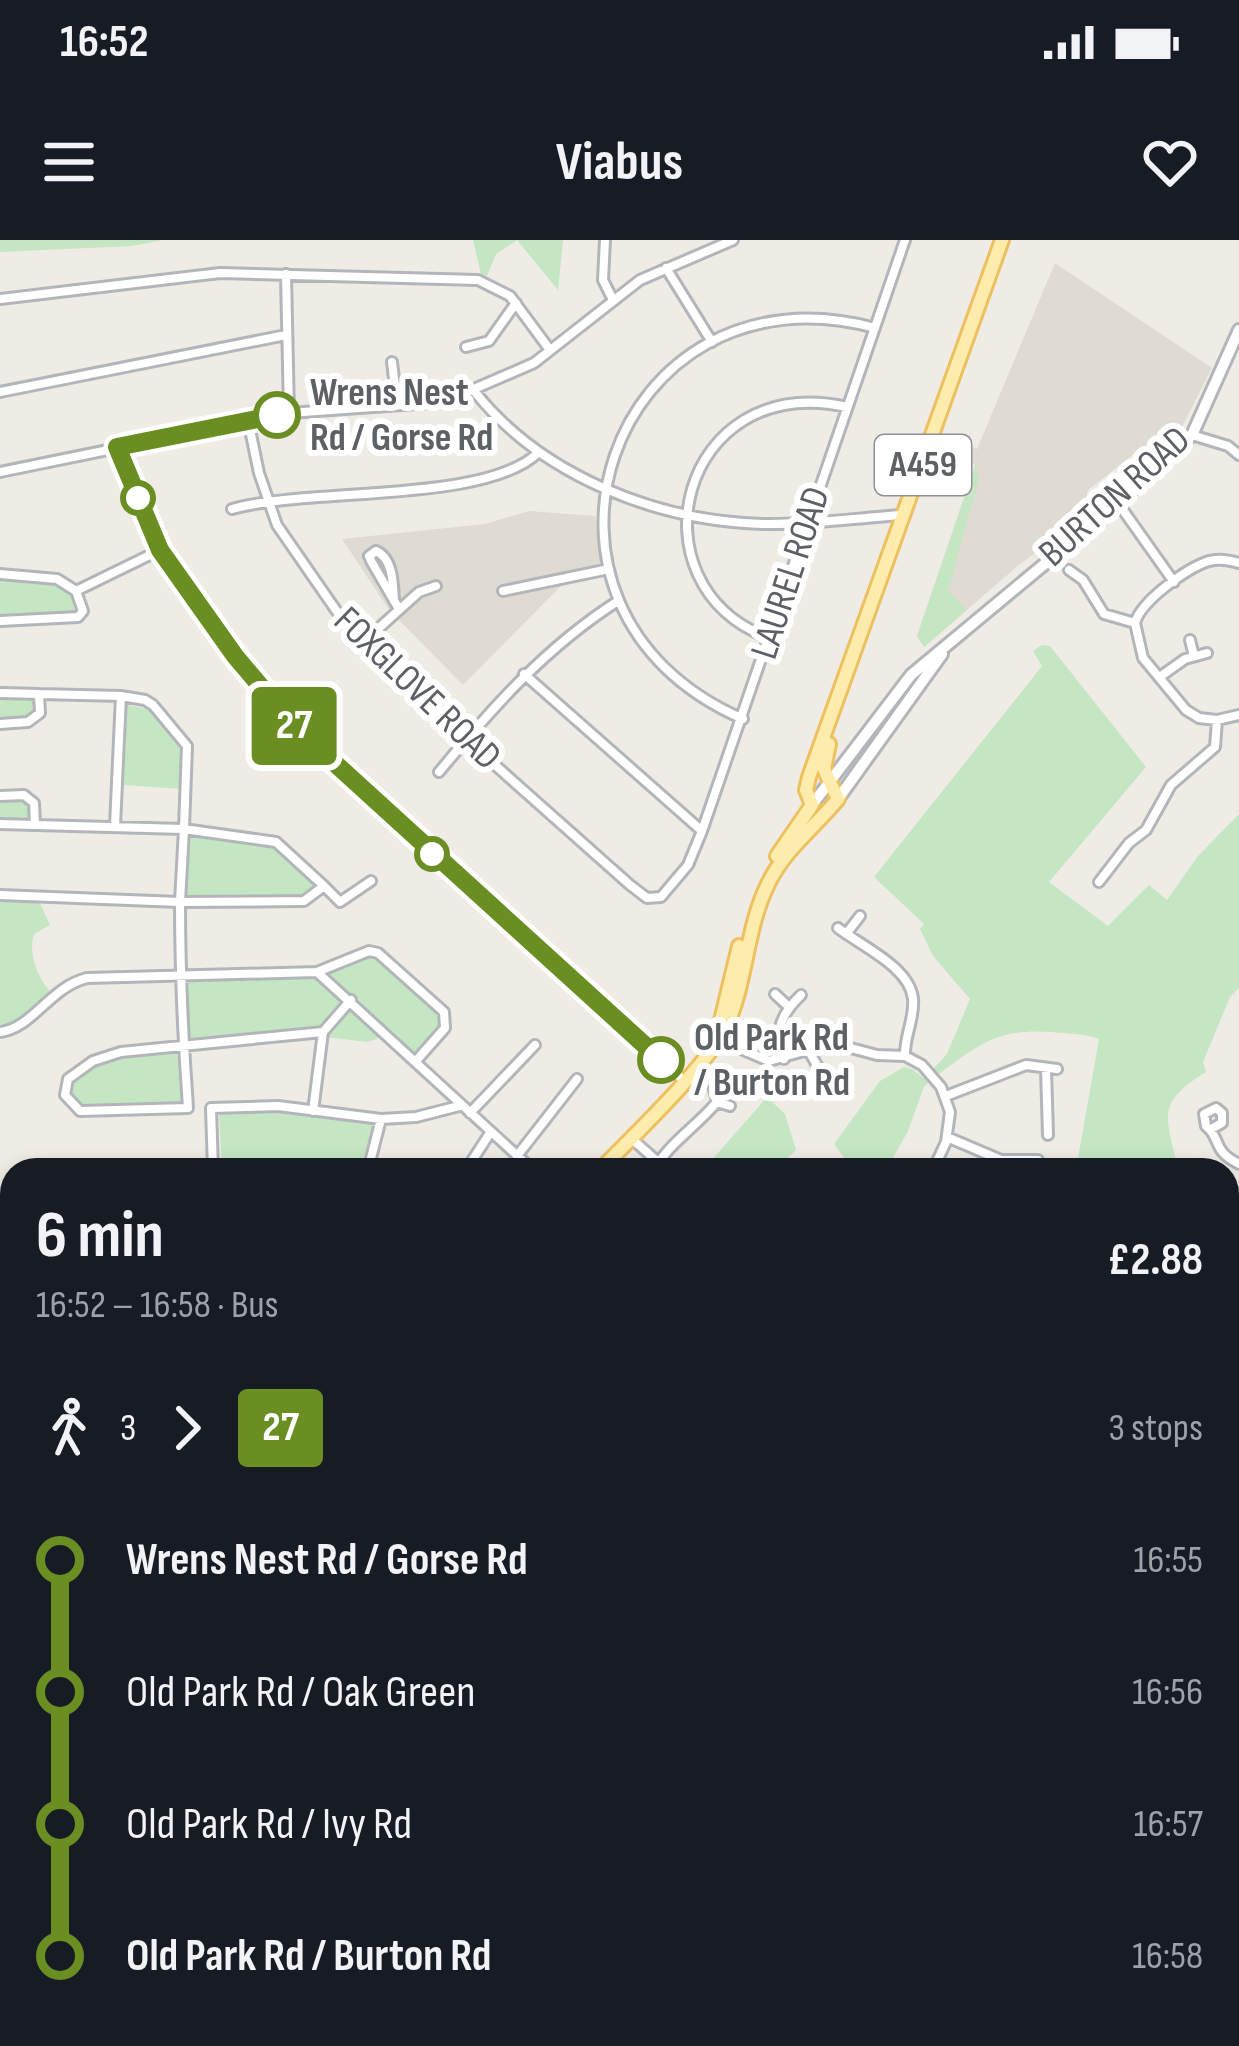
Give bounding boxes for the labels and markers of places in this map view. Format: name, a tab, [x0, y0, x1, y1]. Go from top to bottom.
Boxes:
place label: Wrens Nest Rd / Gorse Rd	[310, 370, 493, 462]
marker: Wrens Nest Rd / Gorse Rd	[255, 393, 299, 437]
unlabelled marker	[122, 482, 154, 514]
unlabelled marker	[416, 838, 448, 870]
place label: Old Park Rd / Burton Rd	[694, 1015, 850, 1107]
marker: Old Park Rd / Burton Rd	[639, 1038, 683, 1082]

